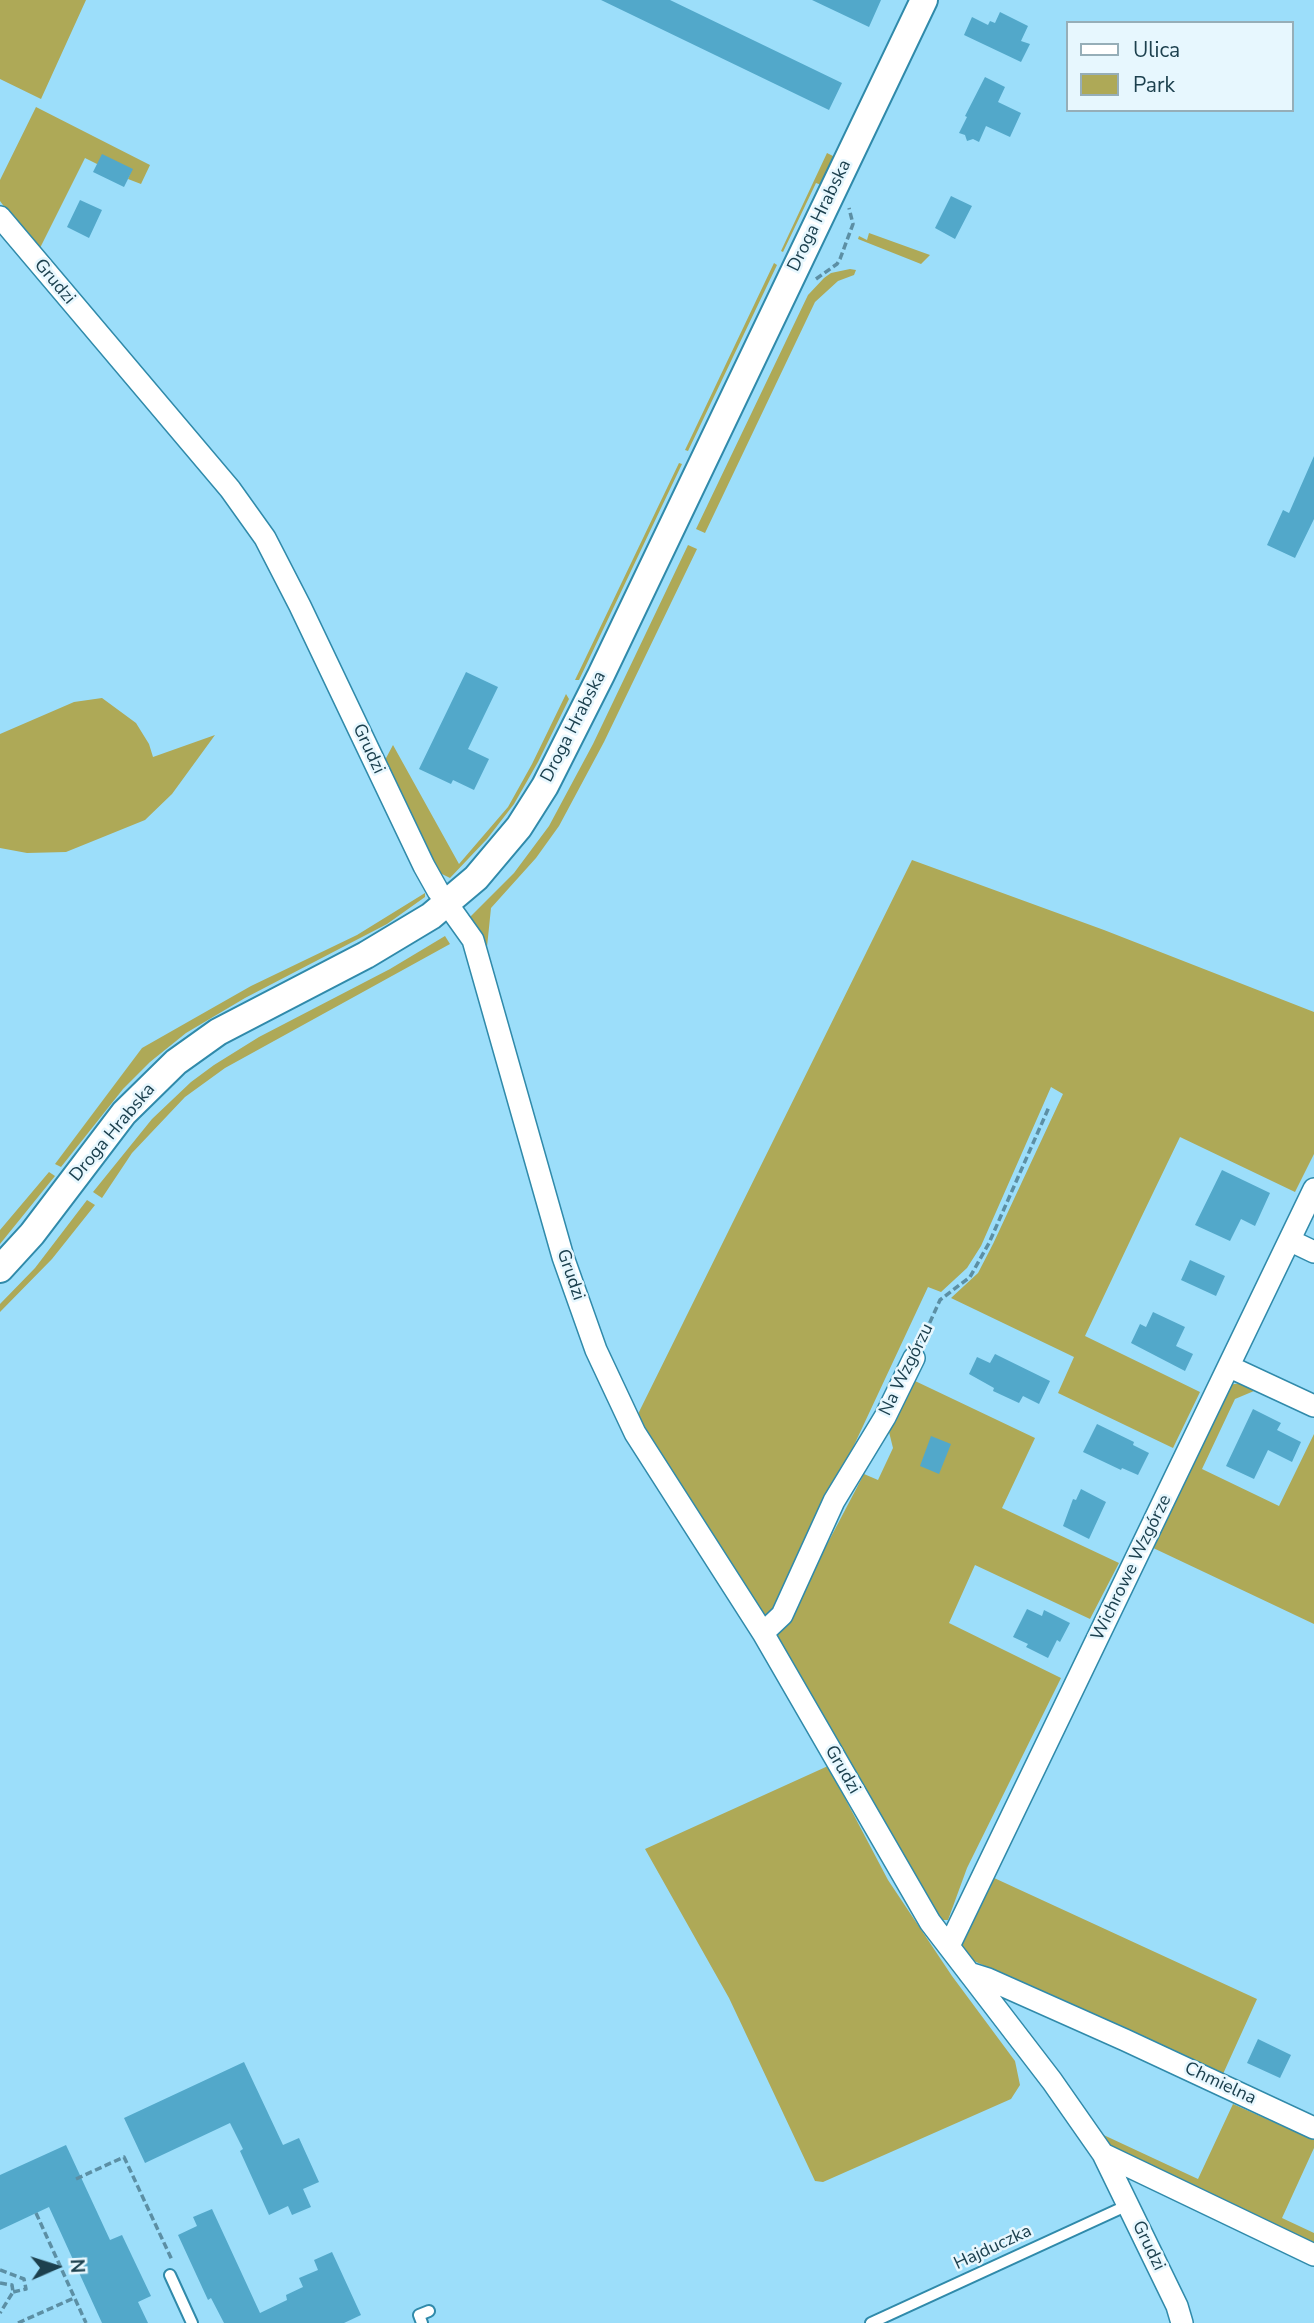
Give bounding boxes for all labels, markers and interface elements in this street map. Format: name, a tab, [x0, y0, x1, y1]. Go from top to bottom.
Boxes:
legend	[1066, 21, 1293, 112]
text: Ulica	[1133, 36, 1180, 64]
text: Park	[1133, 71, 1175, 99]
street label: Droga Hrabska	[784, 157, 856, 275]
street label: Grudzi	[29, 255, 79, 309]
street label: Droga Hrabska	[537, 668, 611, 786]
street label: Grudzi	[347, 721, 389, 777]
street label: Droga Hrabska	[66, 1079, 160, 1187]
street label: Grudzi	[551, 1247, 589, 1303]
street label: Na Wzgórzu	[875, 1320, 939, 1420]
street label: Wichrowe Wzgórze	[1087, 1491, 1177, 1645]
street label: Grudzi	[819, 1742, 865, 1798]
street label: Chmielna	[1181, 2058, 1259, 2110]
street label: Grudzi	[1127, 2218, 1169, 2274]
street label: Hajduczka	[951, 2221, 1035, 2275]
north arrow	[21, 2232, 91, 2302]
text: N	[64, 2258, 90, 2274]

